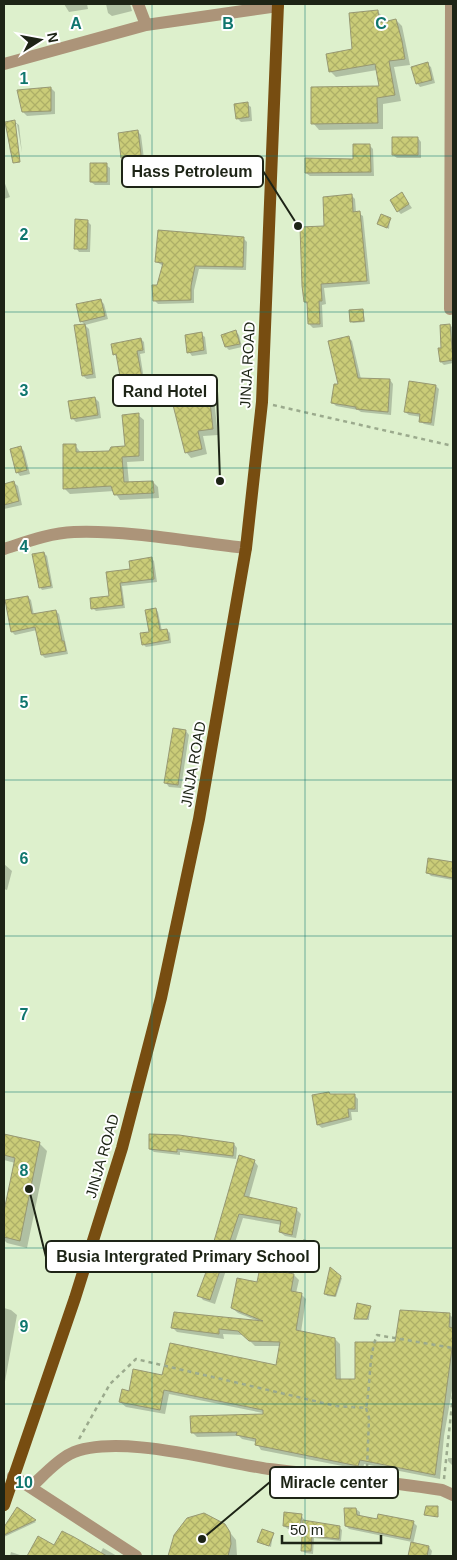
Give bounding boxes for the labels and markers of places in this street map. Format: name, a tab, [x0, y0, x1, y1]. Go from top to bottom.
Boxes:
callout: Hass Petroleum	[122, 156, 263, 187]
callout: Rand Hotel	[113, 375, 217, 406]
callout: Busia Intergrated Primary School	[46, 1241, 319, 1272]
callout: Miracle center	[270, 1467, 398, 1498]

